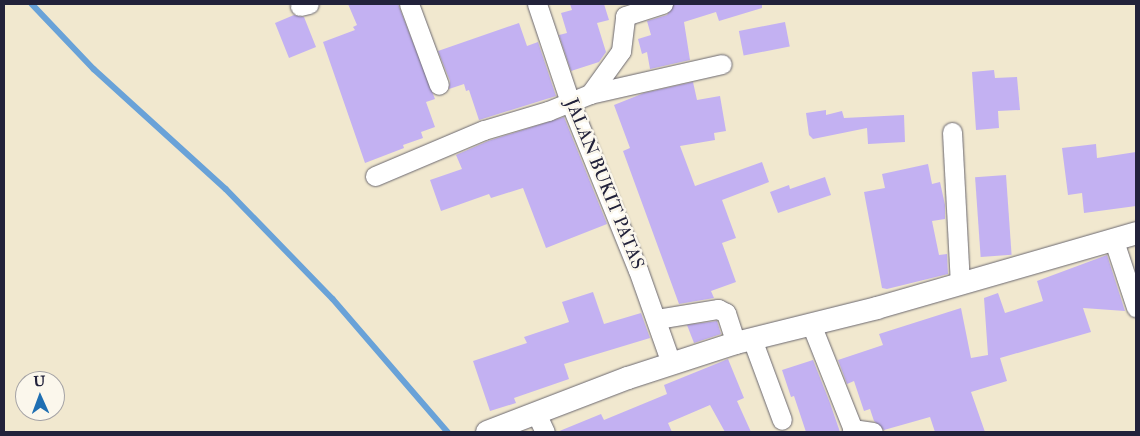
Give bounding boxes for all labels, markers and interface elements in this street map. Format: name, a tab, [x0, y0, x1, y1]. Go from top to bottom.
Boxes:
street label: JALAN BUKIT PATAS	[560, 95, 648, 273]
north arrow	[15, 371, 65, 421]
text: U	[33, 373, 46, 390]

